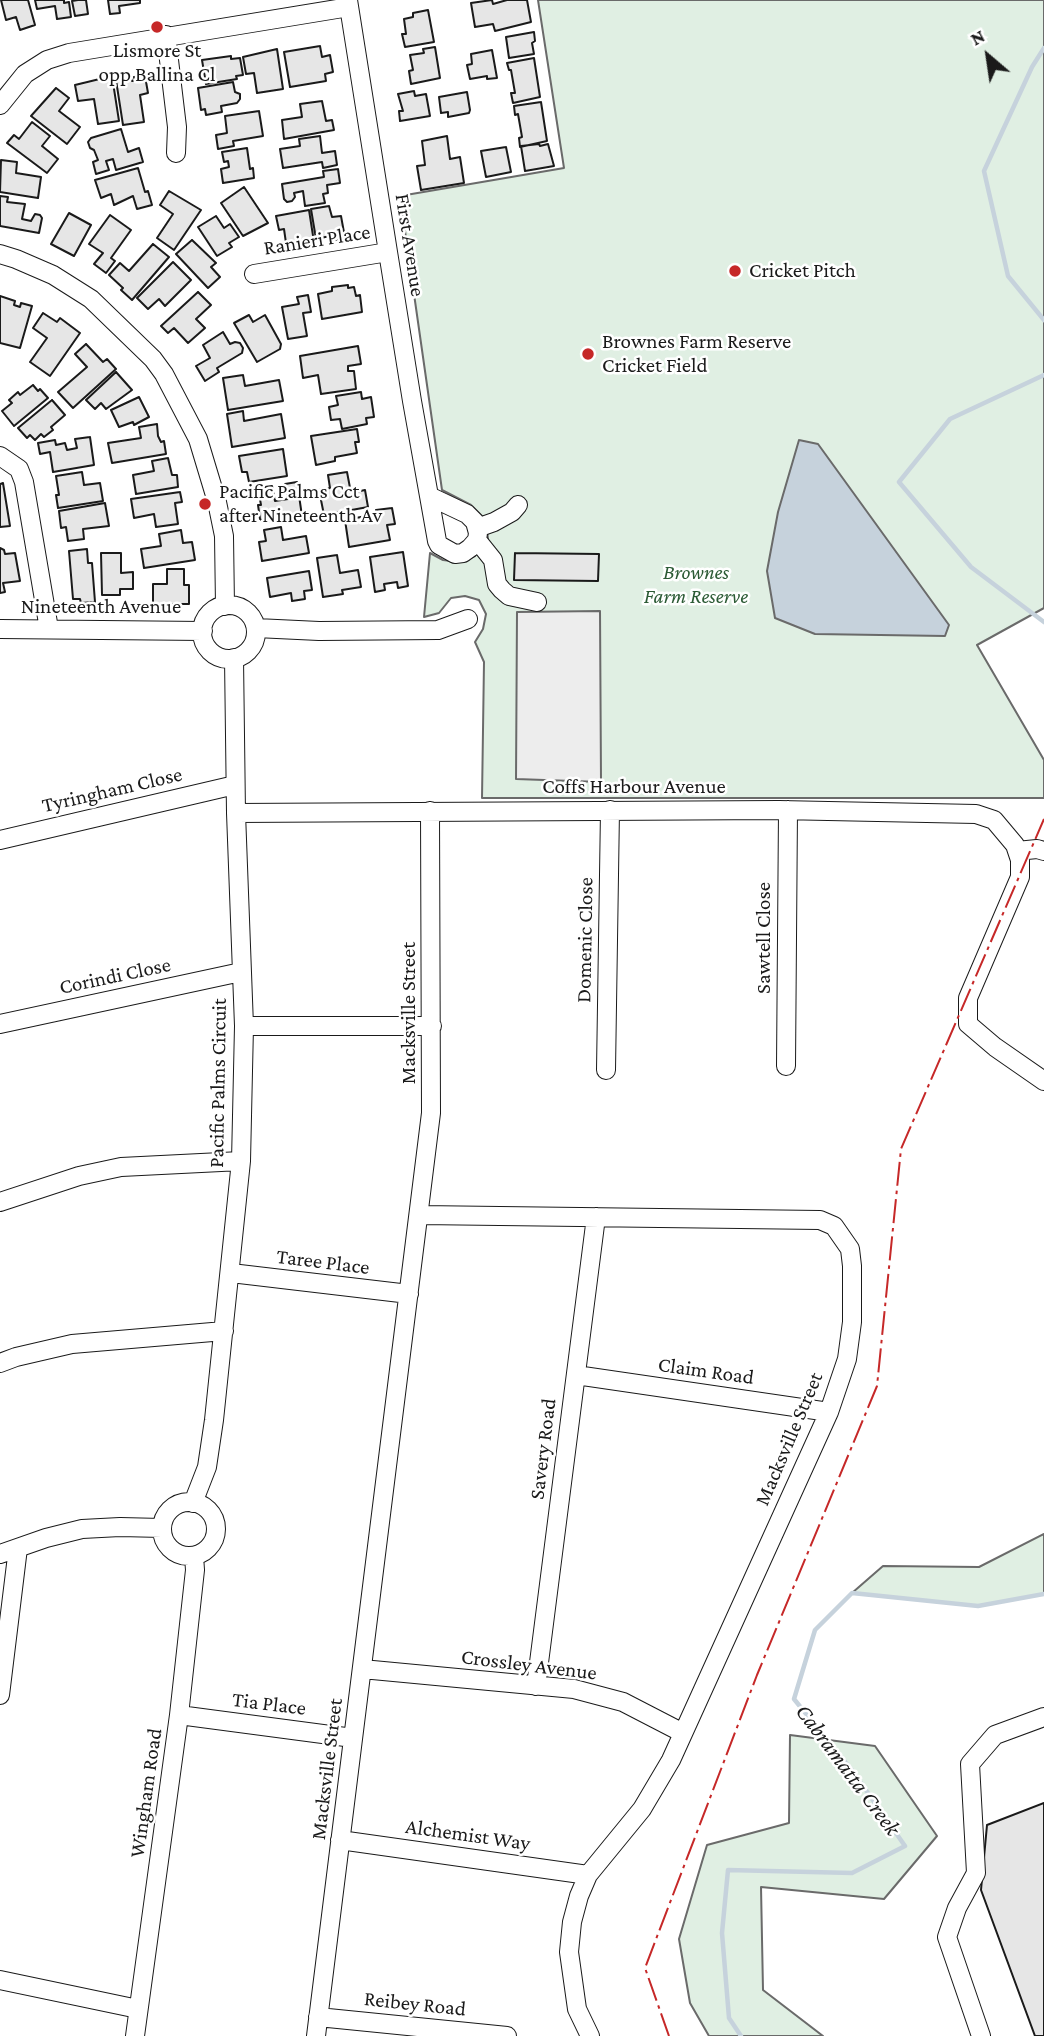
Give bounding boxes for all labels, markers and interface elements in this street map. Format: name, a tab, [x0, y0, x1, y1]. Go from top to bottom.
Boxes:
marker: Lismore St opp Ballina Cl	[149, 19, 165, 35]
north arrow	[953, 21, 1023, 91]
text: N	[967, 25, 988, 50]
place label: Lismore St opp Ballina Cl	[99, 38, 215, 88]
street label: First Avenue	[389, 192, 431, 298]
street label: Ranieri Place	[262, 219, 372, 261]
place label: Cricket Pitch	[749, 258, 856, 284]
marker: Cricket Pitch	[727, 263, 743, 279]
place label: Brownes Farm Reserve Cricket Field	[602, 329, 791, 379]
marker: Brownes Farm Reserve Cricket Field	[580, 346, 596, 362]
place label: Pacific Palms Cct after Nineteenth Av	[219, 479, 382, 529]
marker: Pacific Palms Cct after Nineteenth Av	[197, 496, 213, 512]
park label: Brownes Farm Reserve	[644, 560, 748, 610]
street label: Nineteenth Avenue	[21, 594, 181, 620]
street label: Tyringham Close	[39, 762, 185, 818]
street label: Coffs Harbour Avenue	[542, 774, 726, 800]
street label: Domenic Close	[571, 877, 599, 1003]
street label: Sawtell Close	[751, 882, 777, 994]
street label: Macksville Street	[396, 942, 422, 1084]
street label: Corindi Close	[57, 952, 173, 1000]
street label: Pacific Palms Circuit	[204, 998, 232, 1168]
street label: Taree Place	[275, 1244, 371, 1280]
street label: Claim Road	[656, 1352, 756, 1390]
street label: Macksville Street	[750, 1369, 828, 1509]
street label: Savery Road	[524, 1397, 562, 1501]
street label: Crossley Avenue	[460, 1644, 598, 1686]
street label: Tia Place	[231, 1687, 307, 1721]
street label: Macksville Street	[306, 1697, 348, 1841]
water label: Cabramatta Creek	[789, 1699, 907, 1841]
street label: Wingham Road	[124, 1727, 168, 1859]
street label: Alchemist Way	[404, 1814, 532, 1856]
street label: Reibey Road	[363, 1986, 467, 2022]

